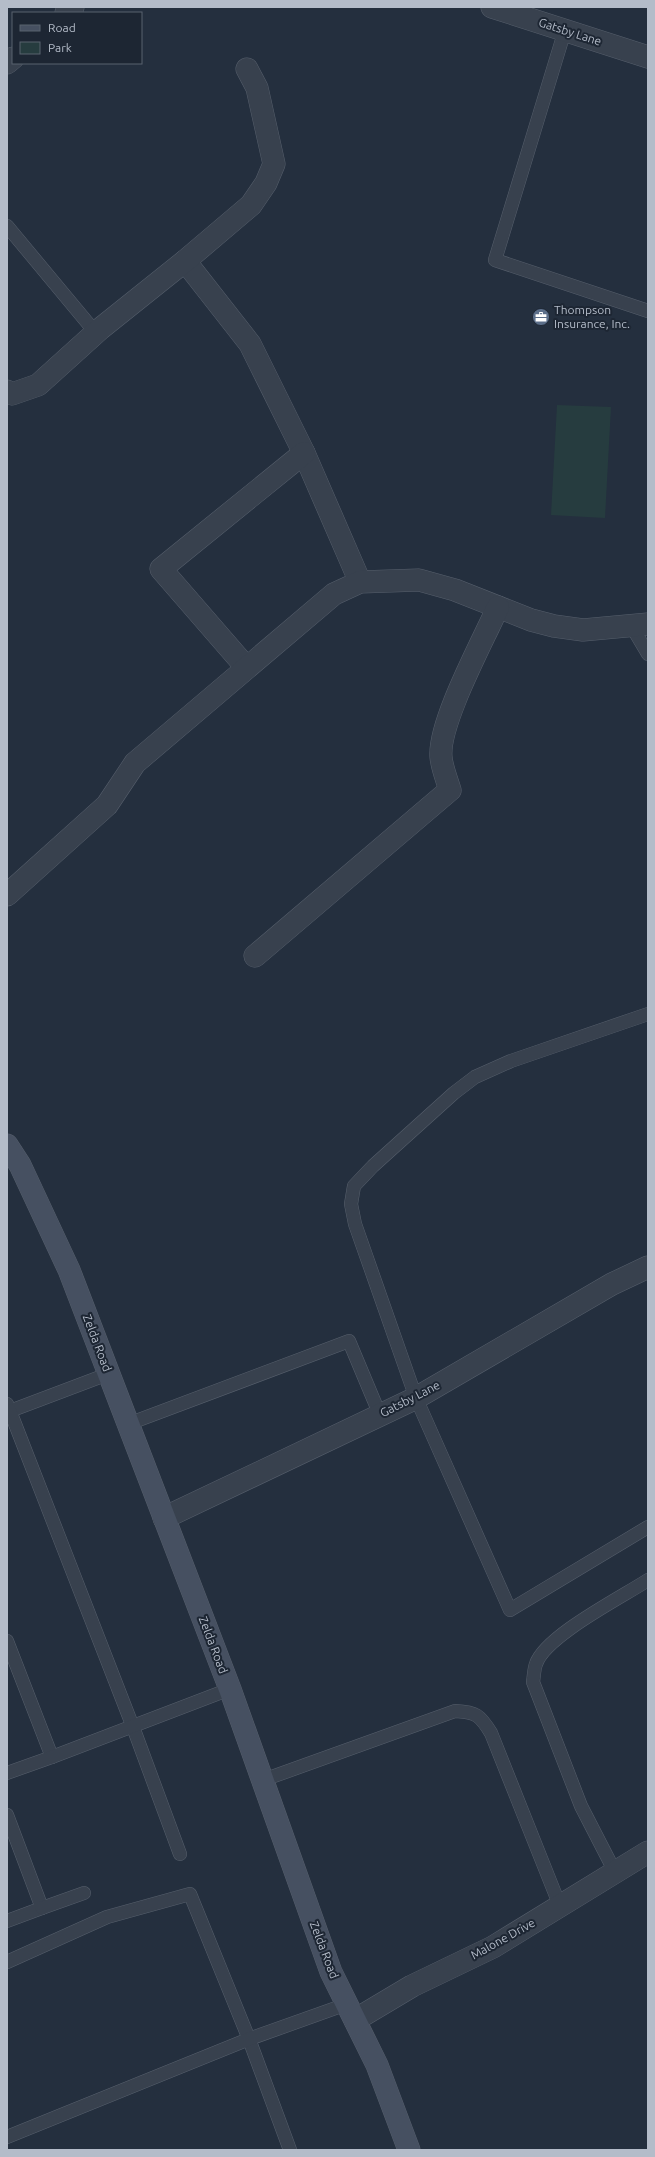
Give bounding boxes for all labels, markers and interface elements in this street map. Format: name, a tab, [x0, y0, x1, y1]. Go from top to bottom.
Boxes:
legend	[12, 12, 142, 64]
street label: Gatsby Lane	[537, 15, 603, 48]
text: Road	[48, 21, 76, 34]
text: Park	[48, 41, 72, 54]
place label: Thompson Insurance, Inc.	[554, 303, 630, 330]
office icon: Thompson Insurance, Inc.	[531, 307, 551, 327]
street label: Zelda Road	[81, 1312, 114, 1373]
street label: Gatsby Lane	[378, 1378, 442, 1419]
street label: Zelda Road	[197, 1614, 230, 1675]
street label: Malone Drive	[468, 1916, 537, 1962]
street label: Zelda Road	[308, 1919, 341, 1980]

